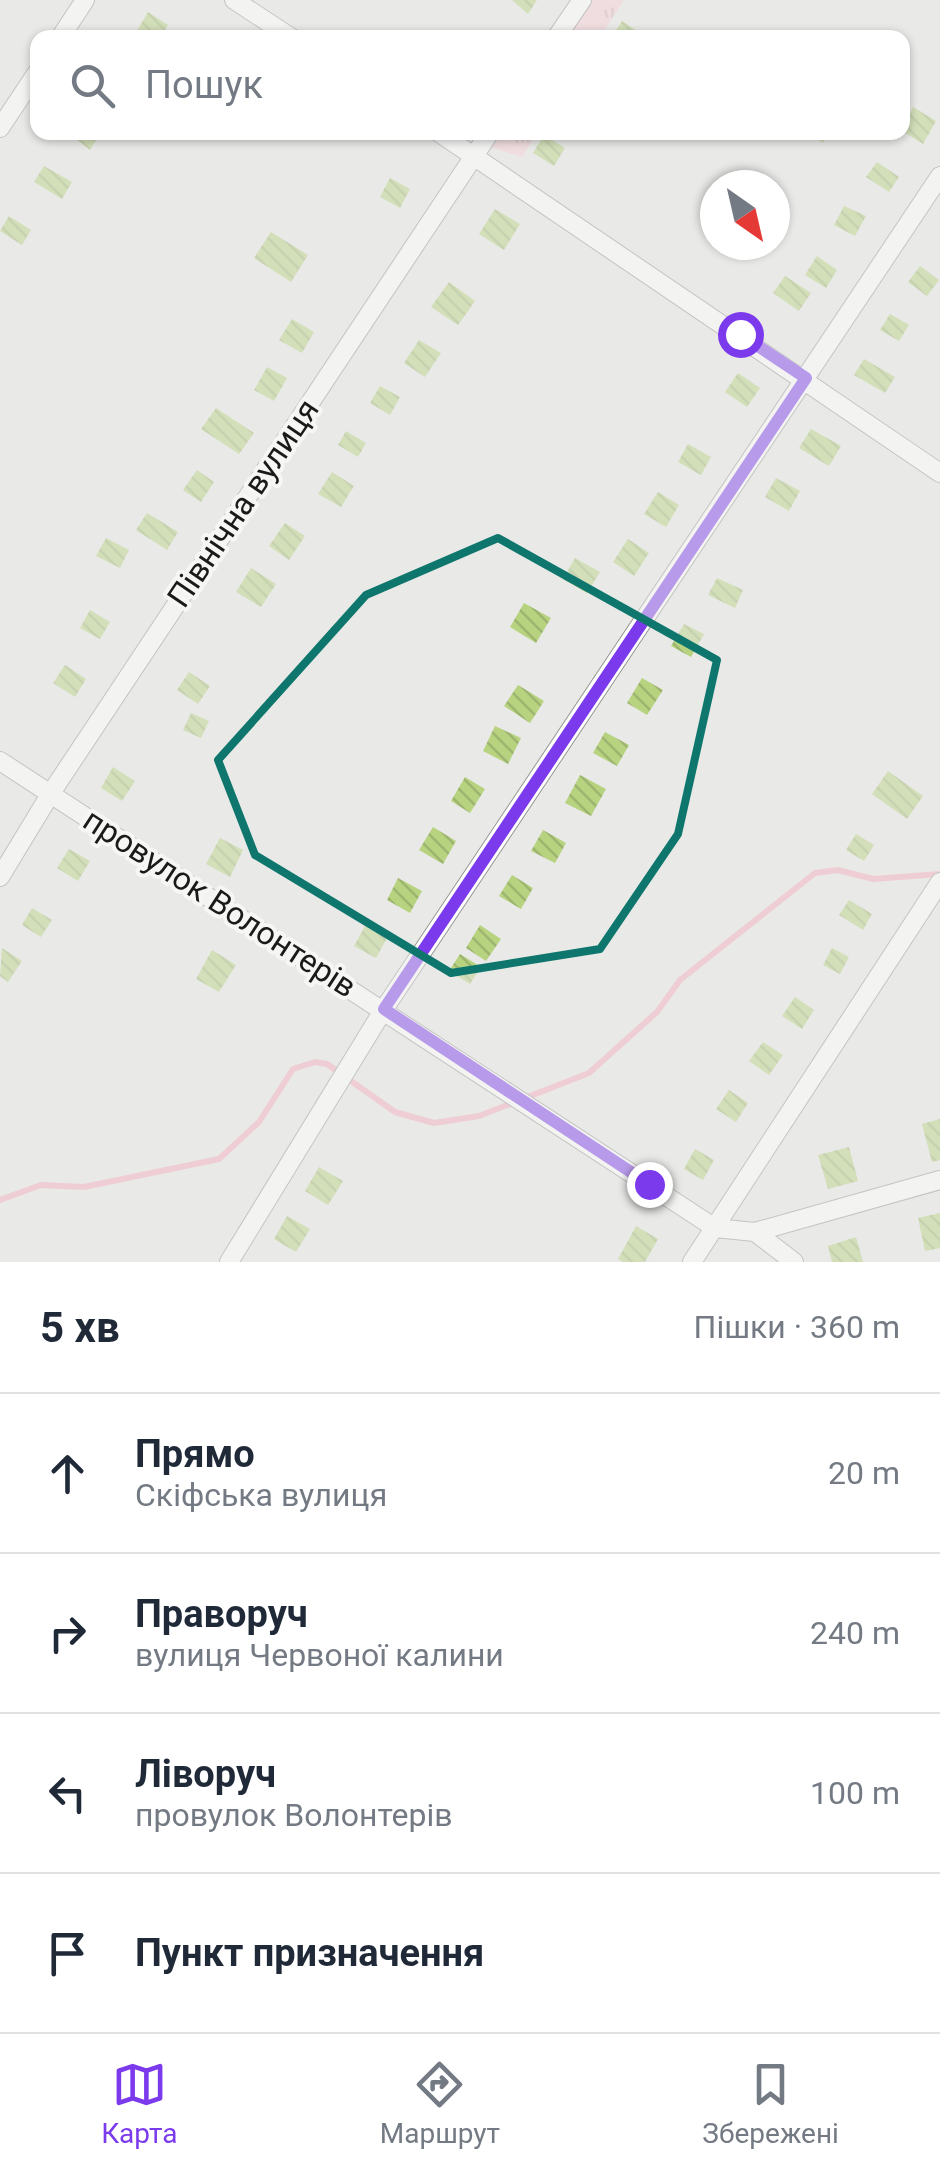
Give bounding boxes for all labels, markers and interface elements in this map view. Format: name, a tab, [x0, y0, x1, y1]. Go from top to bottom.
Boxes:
search box	[30, 30, 910, 140]
icon: search	[65, 58, 120, 113]
text: Пошук	[145, 63, 263, 107]
north arrow	[700, 170, 790, 260]
route start	[718, 312, 764, 358]
street label: Північна вулиця	[159, 392, 327, 614]
street label: провулок Волонтерів	[76, 801, 364, 1005]
route end	[627, 1162, 673, 1208]
text: 5 хв	[40, 1303, 120, 1352]
text: Пішки · 360 m	[694, 1308, 900, 1346]
text: Прямо	[135, 1432, 255, 1476]
icon: ahead	[40, 1446, 95, 1501]
text: 20 m	[828, 1454, 900, 1492]
text: Скіфська вулиця	[135, 1476, 387, 1514]
text: Праворуч	[135, 1592, 308, 1636]
icon: right	[40, 1606, 95, 1661]
text: 240 m	[810, 1614, 900, 1652]
text: вулиця Червоної калини	[135, 1636, 504, 1674]
text: Ліворуч	[135, 1752, 276, 1796]
icon: left	[40, 1766, 95, 1821]
text: 100 m	[810, 1774, 900, 1812]
text: провулок Волонтерів	[135, 1796, 453, 1834]
icon: arrive	[40, 1926, 95, 1981]
text: Пункт призначення	[135, 1931, 484, 1975]
tab: Карта	[101, 2057, 177, 2150]
tab: Маршрут	[380, 2057, 500, 2150]
tab: Збережені	[702, 2057, 839, 2150]

